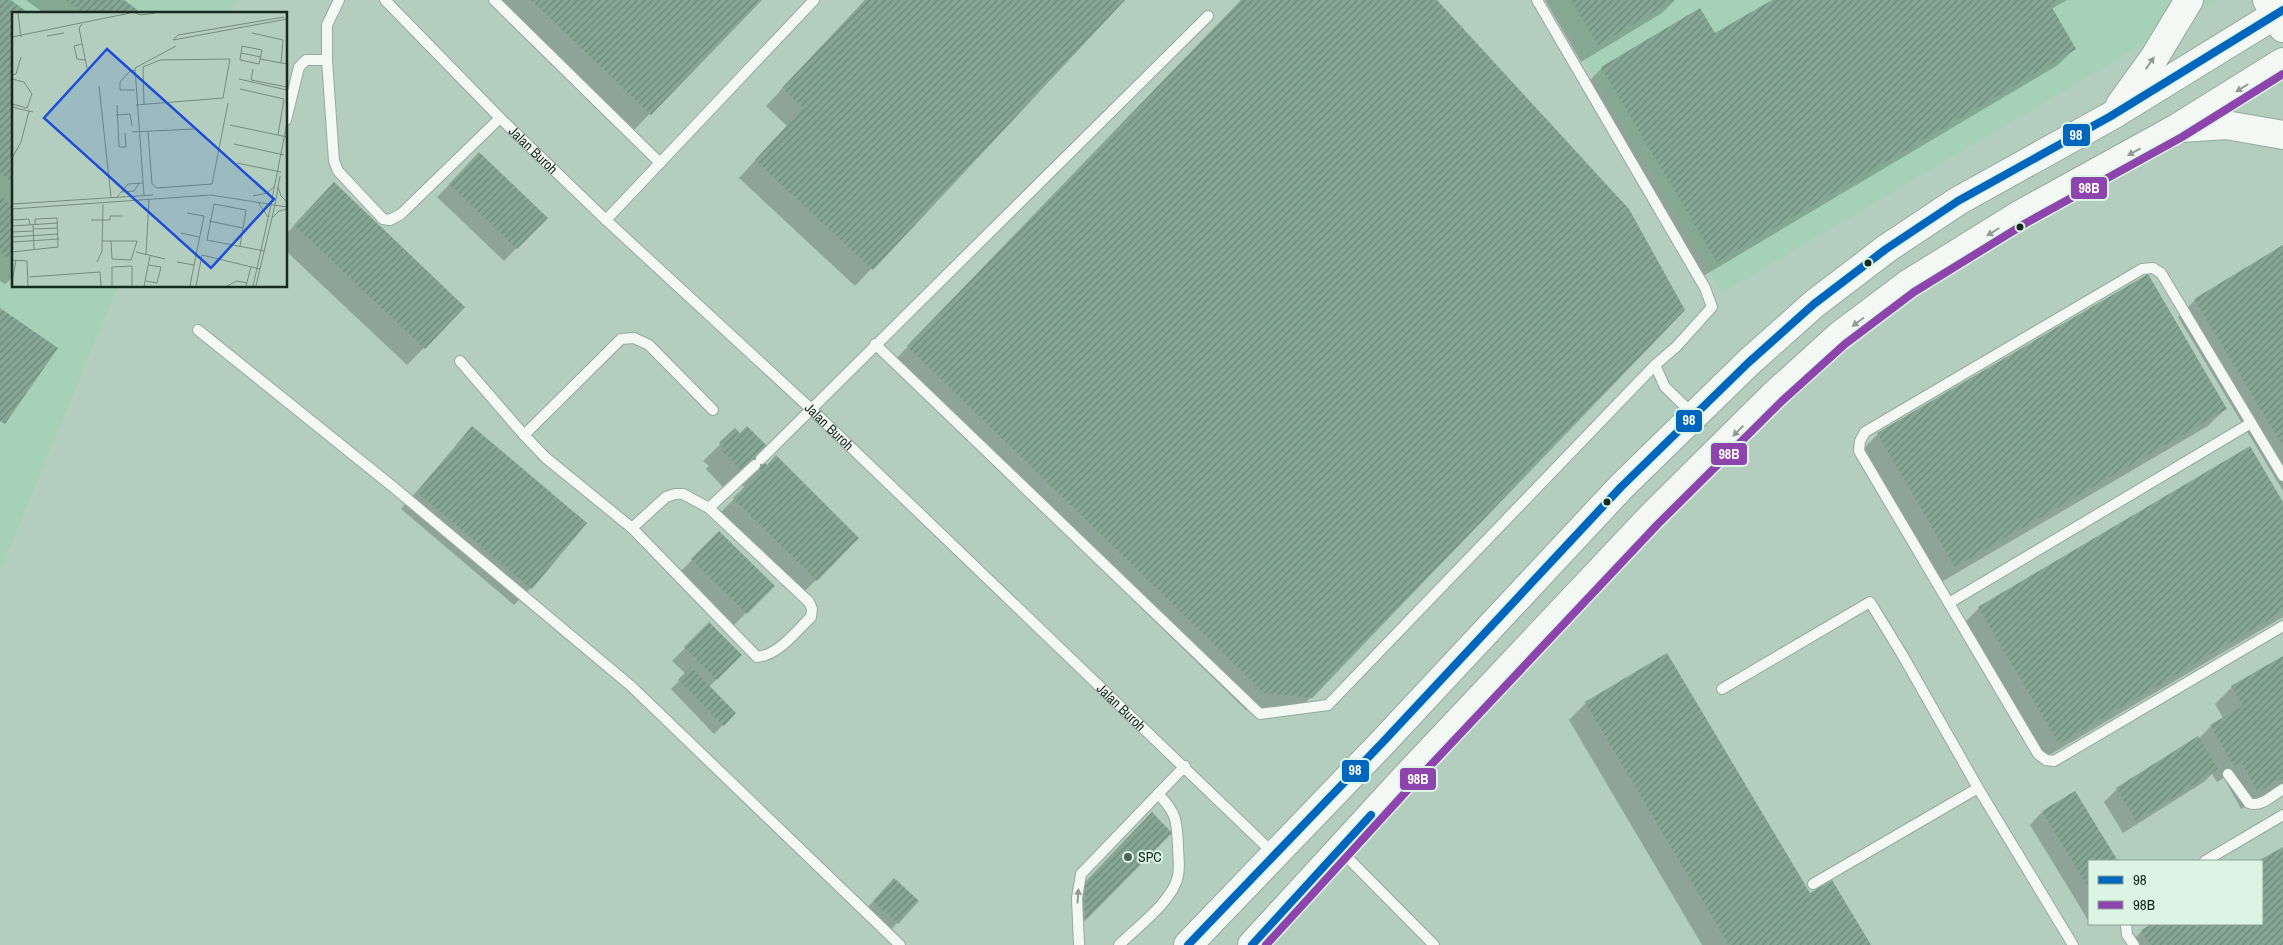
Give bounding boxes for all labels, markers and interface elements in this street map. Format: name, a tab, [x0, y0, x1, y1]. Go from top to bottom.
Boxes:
inset map	[12, 12, 288, 288]
one-way arrow	[2145, 56, 2155, 70]
one-way arrow	[2235, 83, 2248, 92]
street label: Jalan Buroh	[505, 122, 562, 178]
line badge: 98	[2062, 123, 2091, 147]
text: 98	[2070, 126, 2082, 144]
one-way arrow	[2127, 148, 2142, 156]
line badge: 98B	[2070, 176, 2108, 200]
text: 98B	[2078, 179, 2100, 197]
unlabelled marker	[2015, 222, 2025, 232]
one-way arrow	[1986, 227, 1999, 236]
unlabelled marker	[1863, 258, 1873, 268]
one-way arrow	[1851, 317, 1865, 327]
street label: Jalan Buroh	[801, 399, 858, 454]
line badge: 98	[1675, 409, 1703, 433]
text: 98	[1683, 411, 1695, 429]
one-way arrow	[1732, 425, 1744, 437]
line badge: 98B	[1710, 442, 1748, 466]
text: 98B	[1718, 445, 1740, 463]
unlabelled marker	[1602, 497, 1612, 507]
street label: Jalan Buroh	[1093, 679, 1150, 735]
line badge: 98	[1341, 759, 1370, 783]
text: 98	[1349, 761, 1361, 779]
line badge: 98B	[1399, 767, 1437, 791]
text: 98B	[1407, 770, 1429, 788]
place label: SPC	[1138, 848, 1162, 866]
marker: SPC	[1122, 851, 1134, 863]
legend	[2088, 860, 2263, 925]
text: 98	[2133, 869, 2147, 890]
one-way arrow	[1075, 888, 1083, 904]
text: 98B	[2133, 894, 2155, 915]

